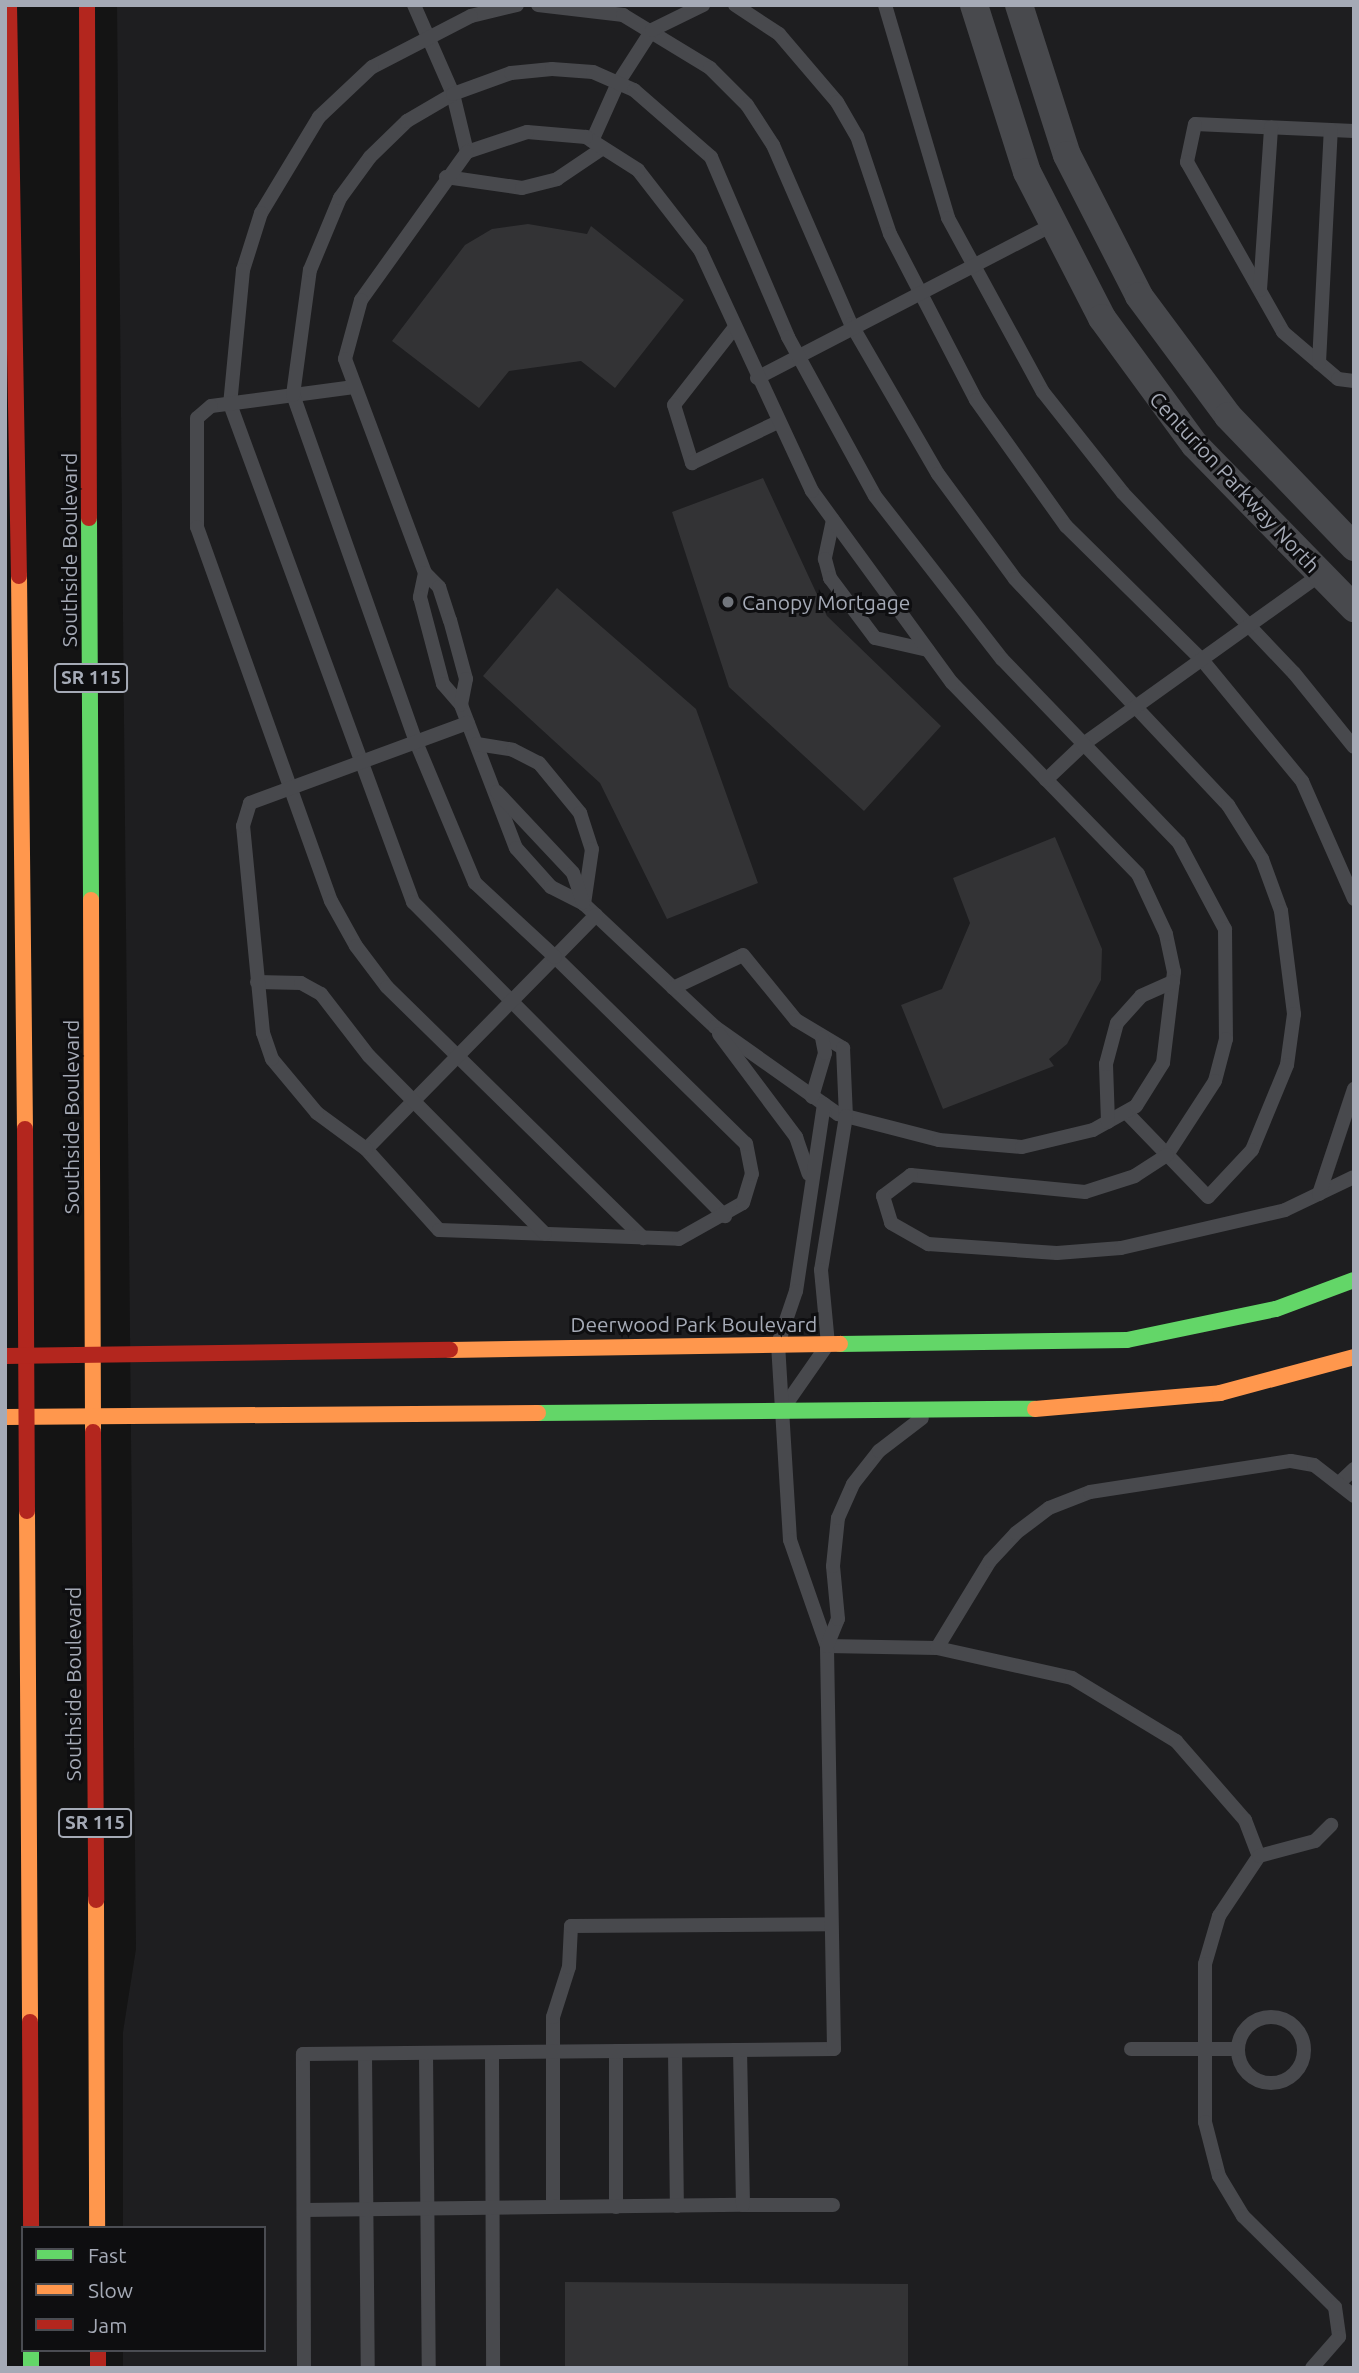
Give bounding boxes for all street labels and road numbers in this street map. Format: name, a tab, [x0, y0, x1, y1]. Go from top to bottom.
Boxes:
street label: Centurion Parkway North	[1145, 386, 1325, 578]
street label: Southside Boulevard	[56, 453, 82, 647]
road number: SR 115	[52, 663, 130, 694]
street label: Southside Boulevard	[58, 1020, 84, 1214]
street label: Deerwood Park Boulevard	[571, 1311, 817, 1337]
street label: Southside Boulevard	[60, 1587, 86, 1781]
road number: SR 115	[56, 1808, 134, 1839]

